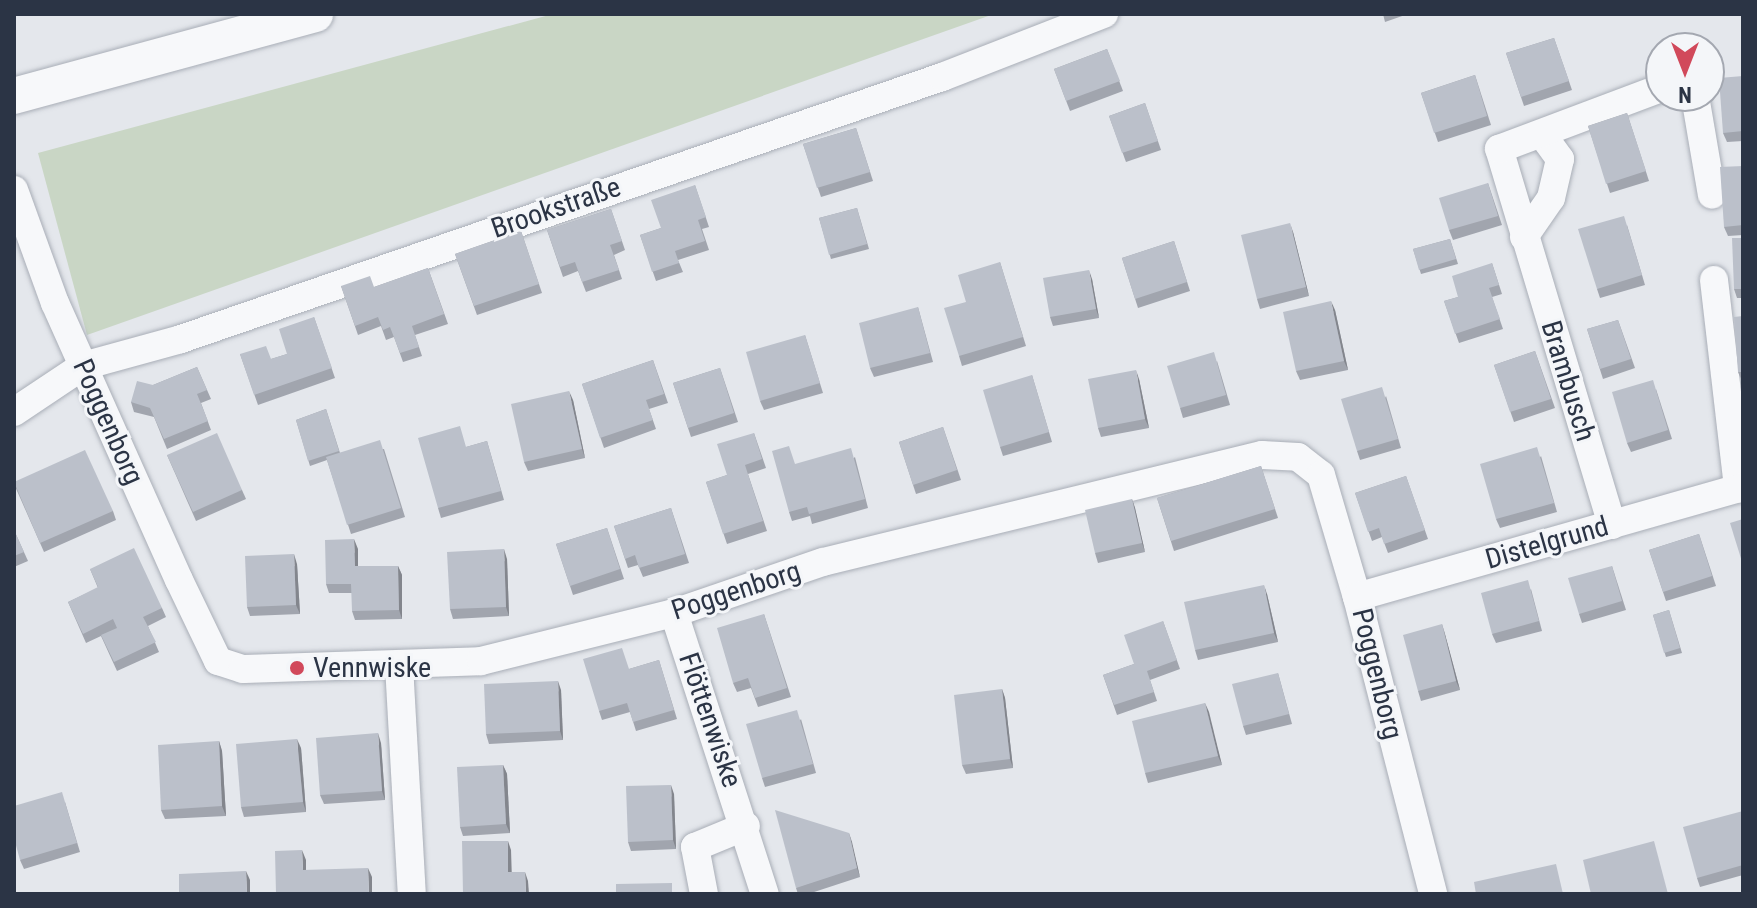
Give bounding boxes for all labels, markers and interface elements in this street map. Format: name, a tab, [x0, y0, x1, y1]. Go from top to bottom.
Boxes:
north arrow	[1645, 32, 1725, 112]
text: N	[1678, 82, 1692, 107]
street label: Brookstraße	[487, 170, 625, 246]
street label: Brambusch	[1534, 317, 1602, 445]
street label: Poggenborg	[65, 354, 151, 490]
street label: Distelgrund	[1482, 509, 1612, 577]
street label: Poggenborg	[667, 554, 805, 628]
street label: Poggenborg	[1345, 605, 1409, 743]
street label: Flöttenwiske	[671, 648, 749, 792]
place label: Vennwiske	[313, 651, 431, 685]
marker: Vennwiske	[288, 659, 306, 677]

